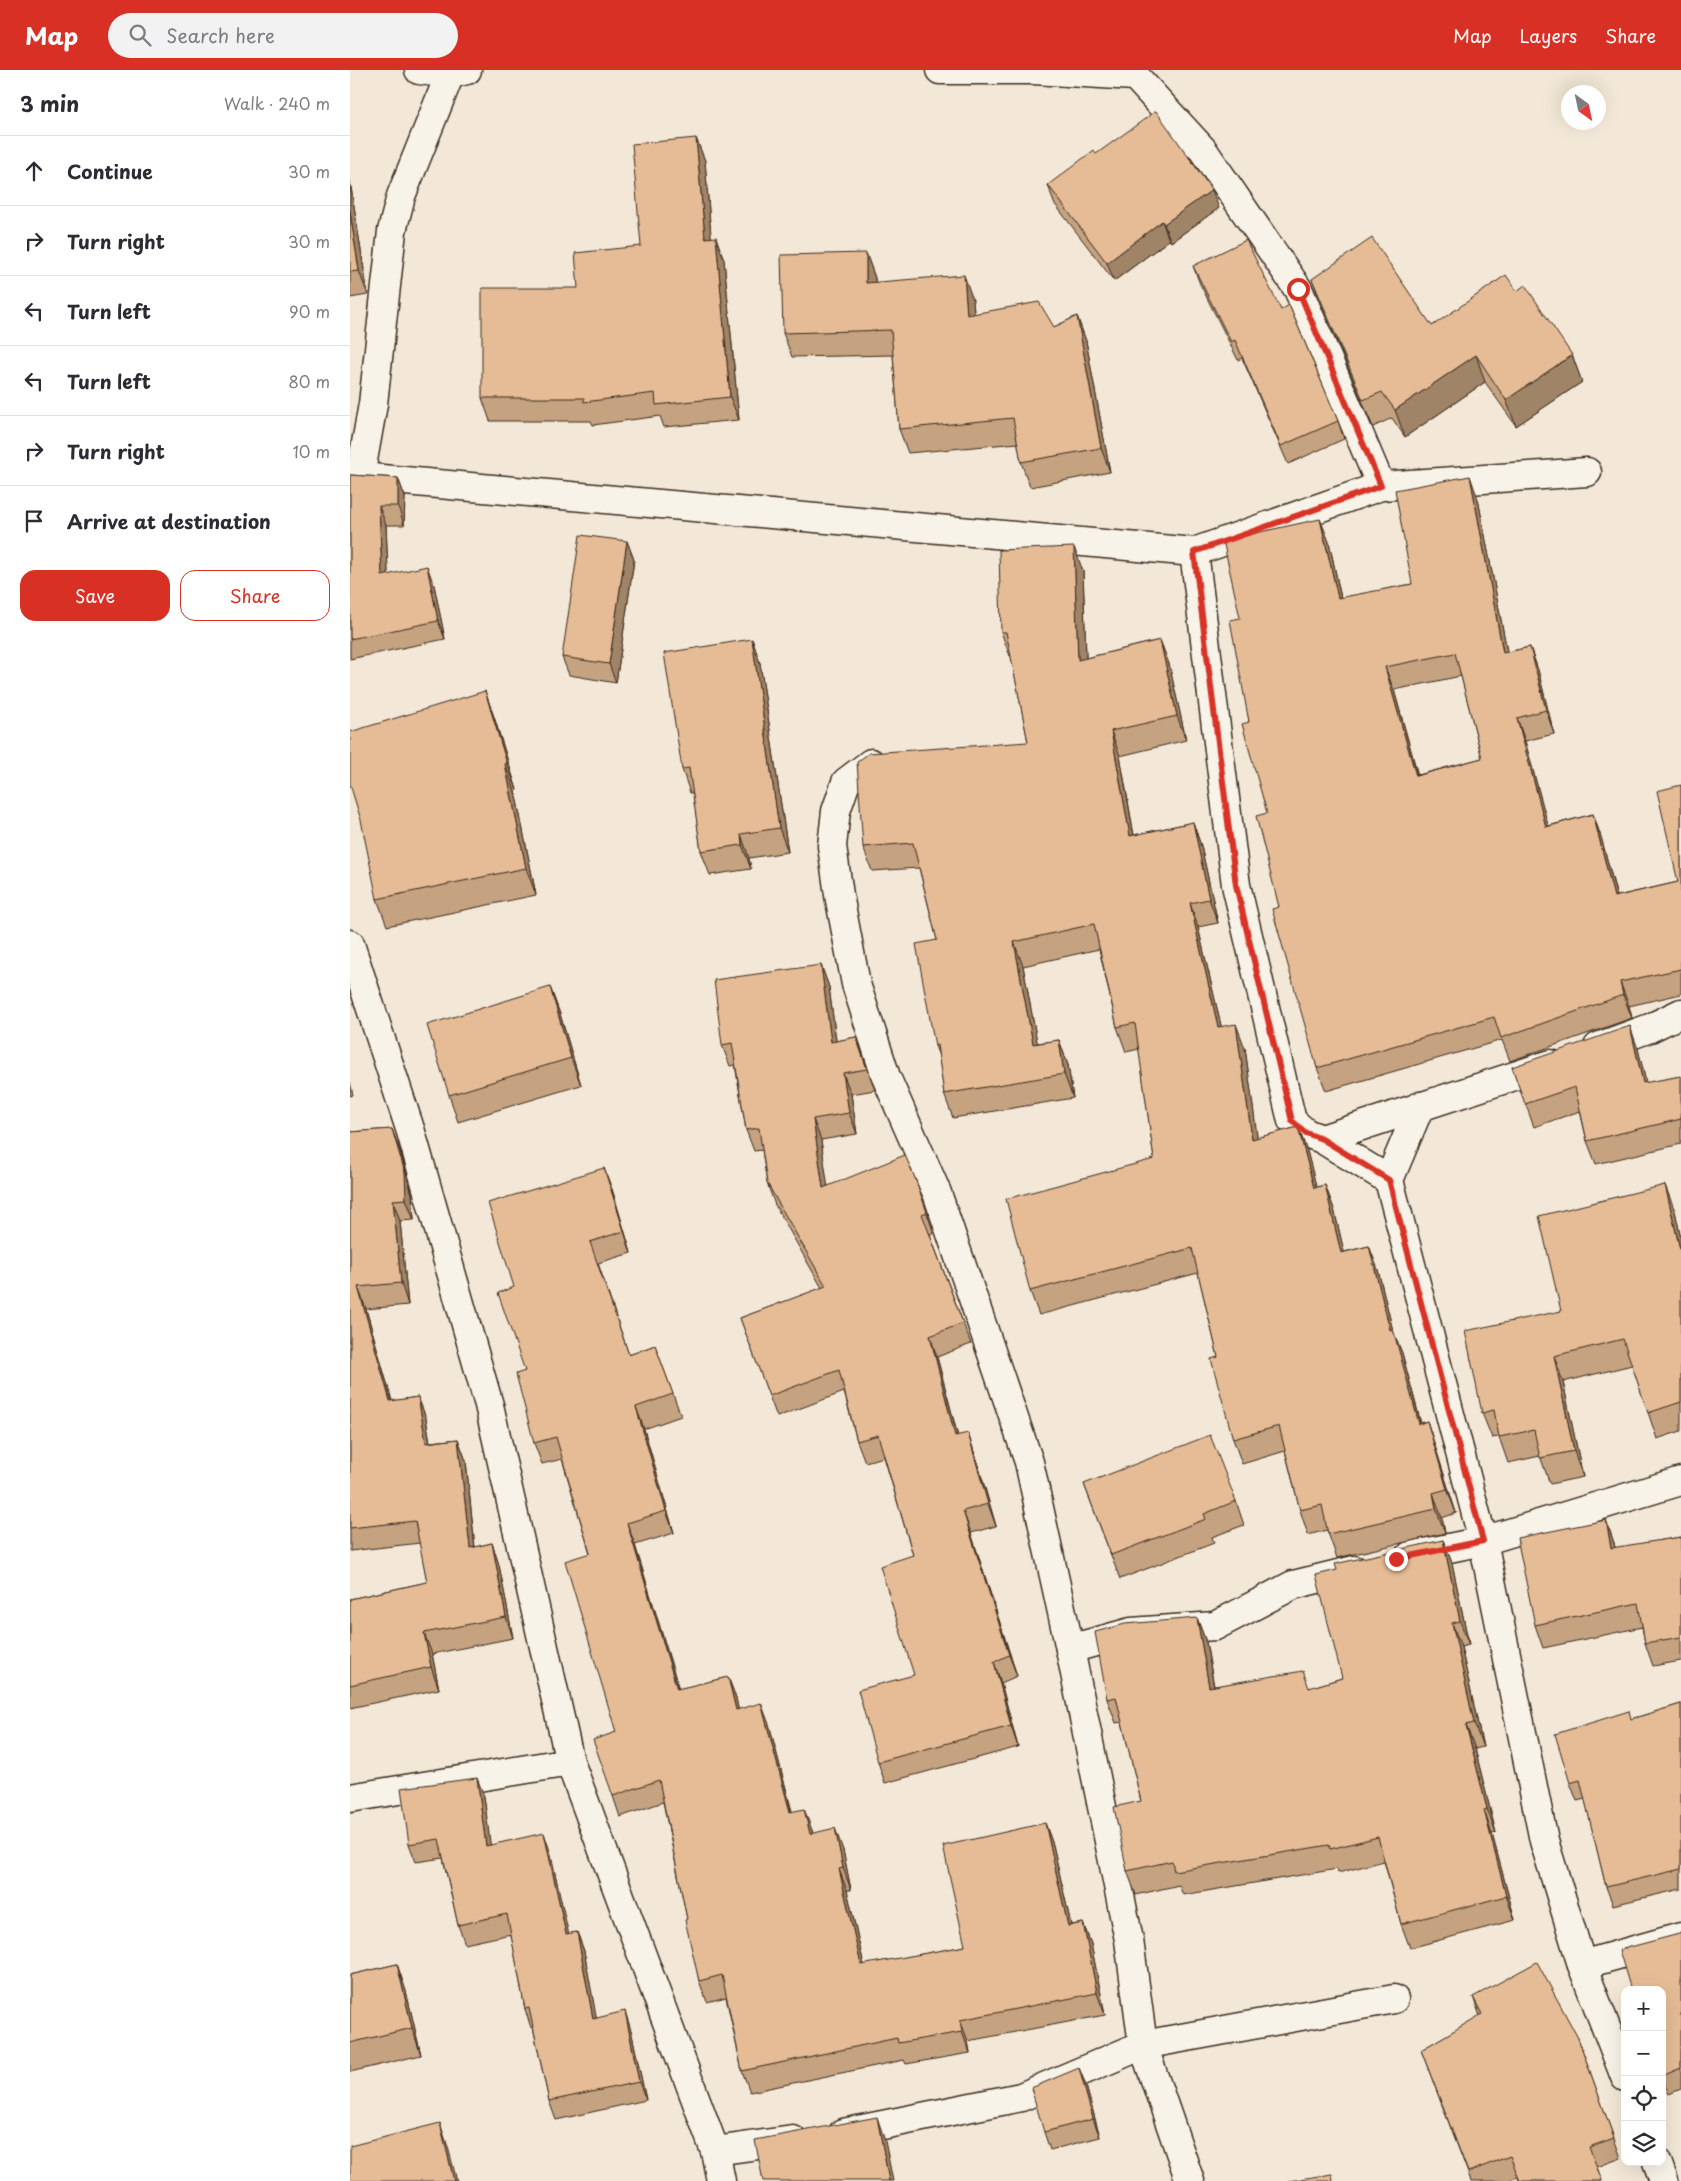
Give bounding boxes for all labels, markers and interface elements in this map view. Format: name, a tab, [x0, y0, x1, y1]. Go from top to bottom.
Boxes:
search box	[108, 13, 458, 58]
text: Map	[25, 17, 78, 53]
icon: search	[126, 21, 154, 49]
text: Search here	[166, 21, 275, 49]
text: Map	[1453, 22, 1492, 49]
text: Layers	[1520, 22, 1577, 49]
text: Share	[1605, 22, 1656, 49]
north arrow	[1561, 85, 1606, 130]
text: 3 min	[20, 87, 79, 119]
text: Walk · 240 m	[224, 91, 330, 115]
icon: ahead	[20, 157, 48, 185]
text: Continue	[67, 157, 153, 185]
text: 30 m	[288, 159, 330, 183]
icon: right	[20, 227, 48, 255]
text: Turn right	[67, 227, 165, 255]
text: 30 m	[288, 229, 330, 253]
route start	[1287, 278, 1310, 301]
icon: left	[20, 297, 48, 325]
text: Turn left	[67, 297, 151, 325]
text: 90 m	[289, 299, 330, 323]
icon: left	[20, 367, 48, 395]
text: Turn left	[67, 367, 151, 395]
text: 80 m	[288, 369, 330, 393]
icon: right	[20, 437, 48, 465]
text: Turn right	[67, 437, 165, 465]
text: 10 m	[293, 439, 330, 463]
icon: arrive	[20, 507, 48, 535]
text: Arrive at destination	[67, 507, 271, 535]
button: Save	[20, 570, 170, 621]
button: Share	[180, 570, 330, 621]
route end	[1385, 1548, 1408, 1571]
map controls	[1621, 1986, 1666, 2166]
button: +	[1621, 1986, 1666, 2031]
button: −	[1621, 2031, 1666, 2076]
button: locate	[1621, 2076, 1666, 2121]
button: layers	[1621, 2121, 1666, 2166]

